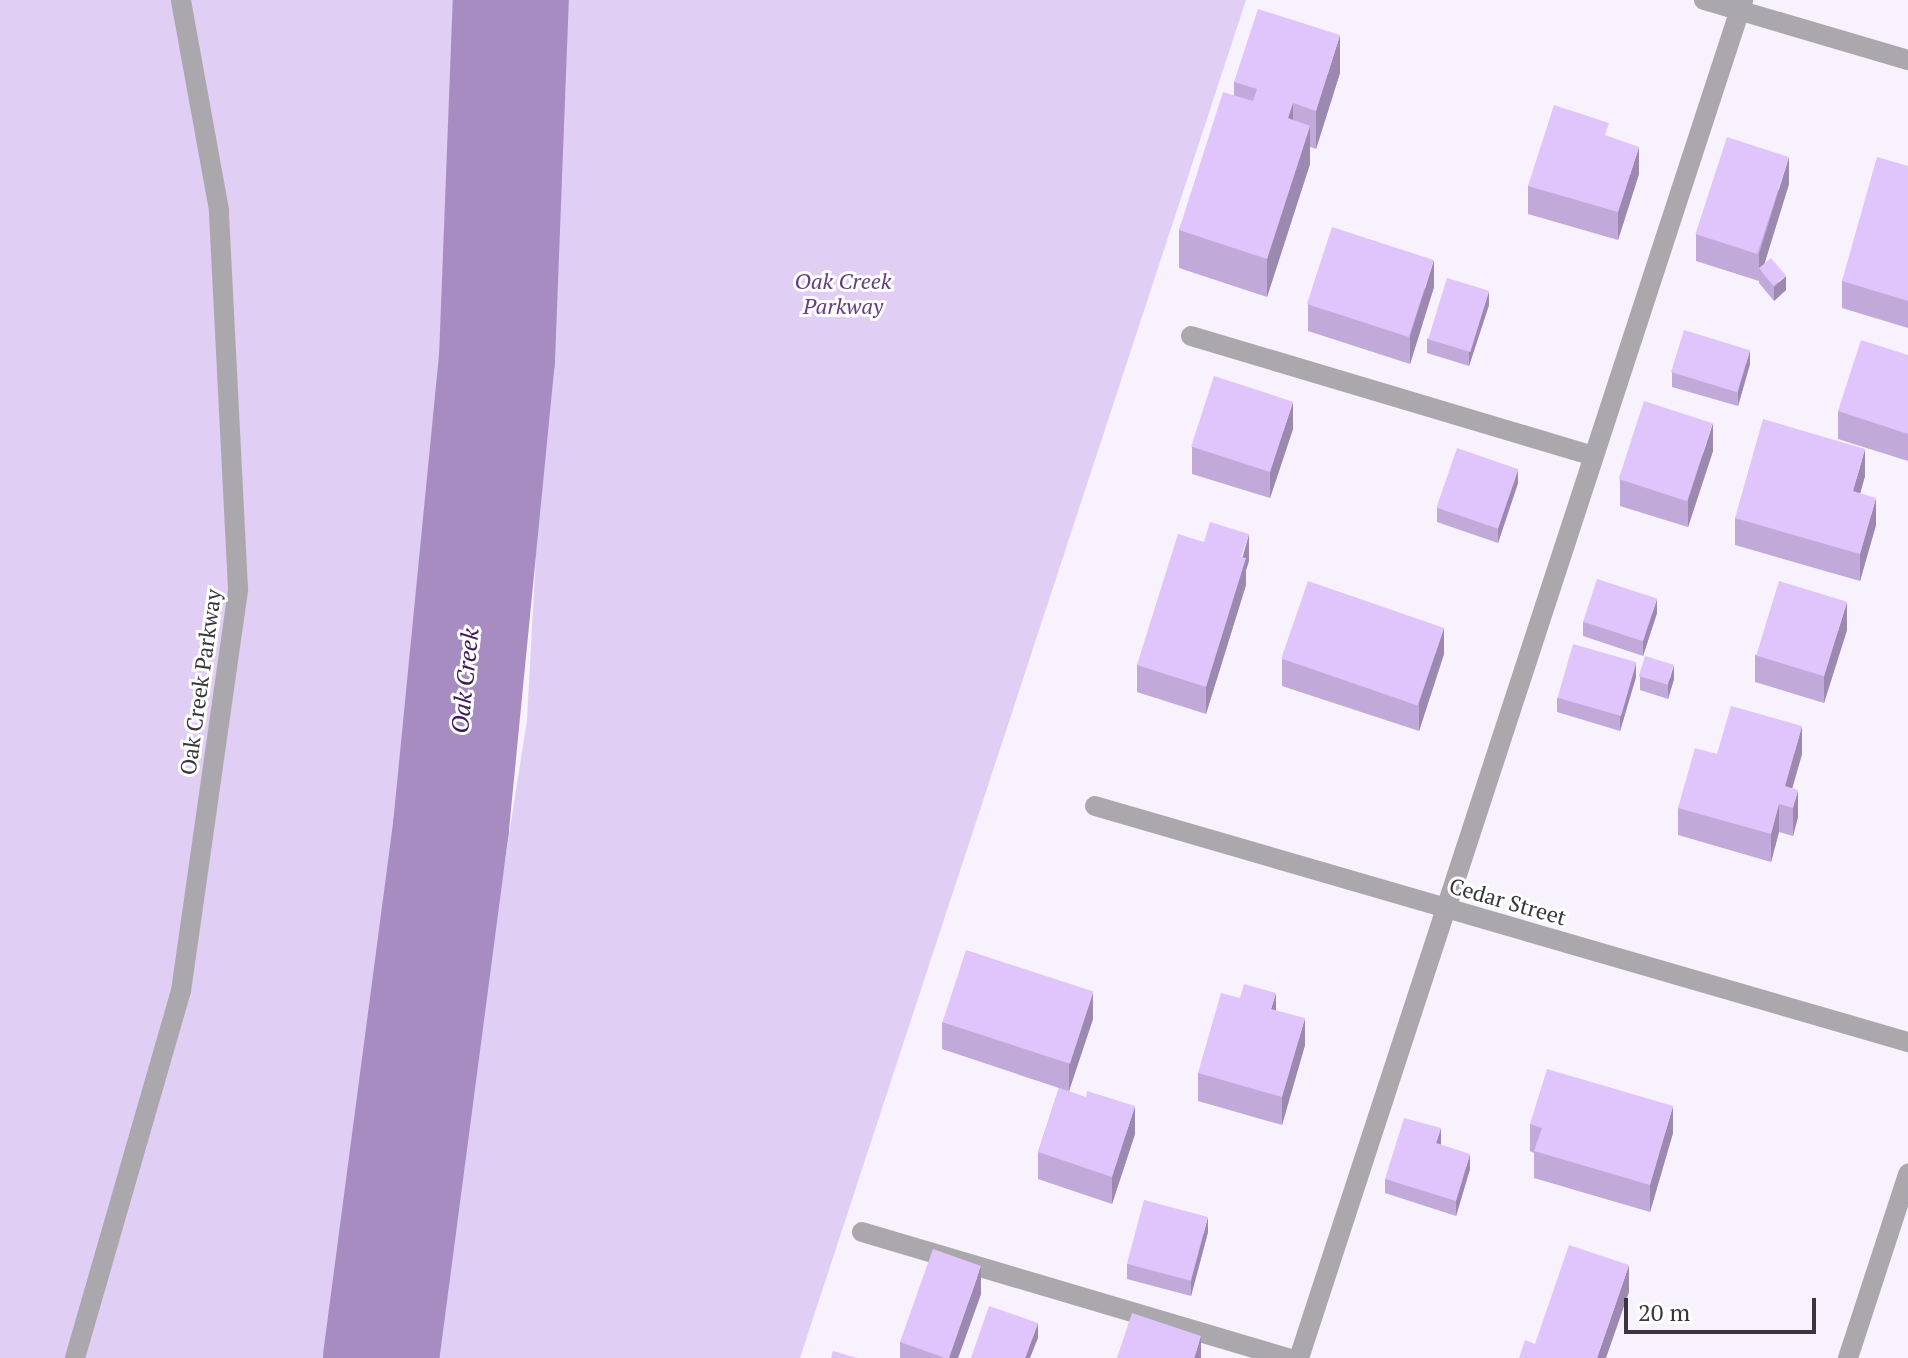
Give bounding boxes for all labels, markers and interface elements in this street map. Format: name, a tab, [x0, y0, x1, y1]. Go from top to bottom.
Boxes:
park label: Oak Creek Parkway	[795, 267, 891, 318]
street label: Oak Creek Parkway	[174, 587, 226, 777]
water label: Oak Creek	[445, 627, 485, 735]
street label: Cedar Street	[1446, 872, 1570, 930]
scale bar	[1628, 1282, 1820, 1332]
text: 20 m	[1638, 1296, 1690, 1328]

